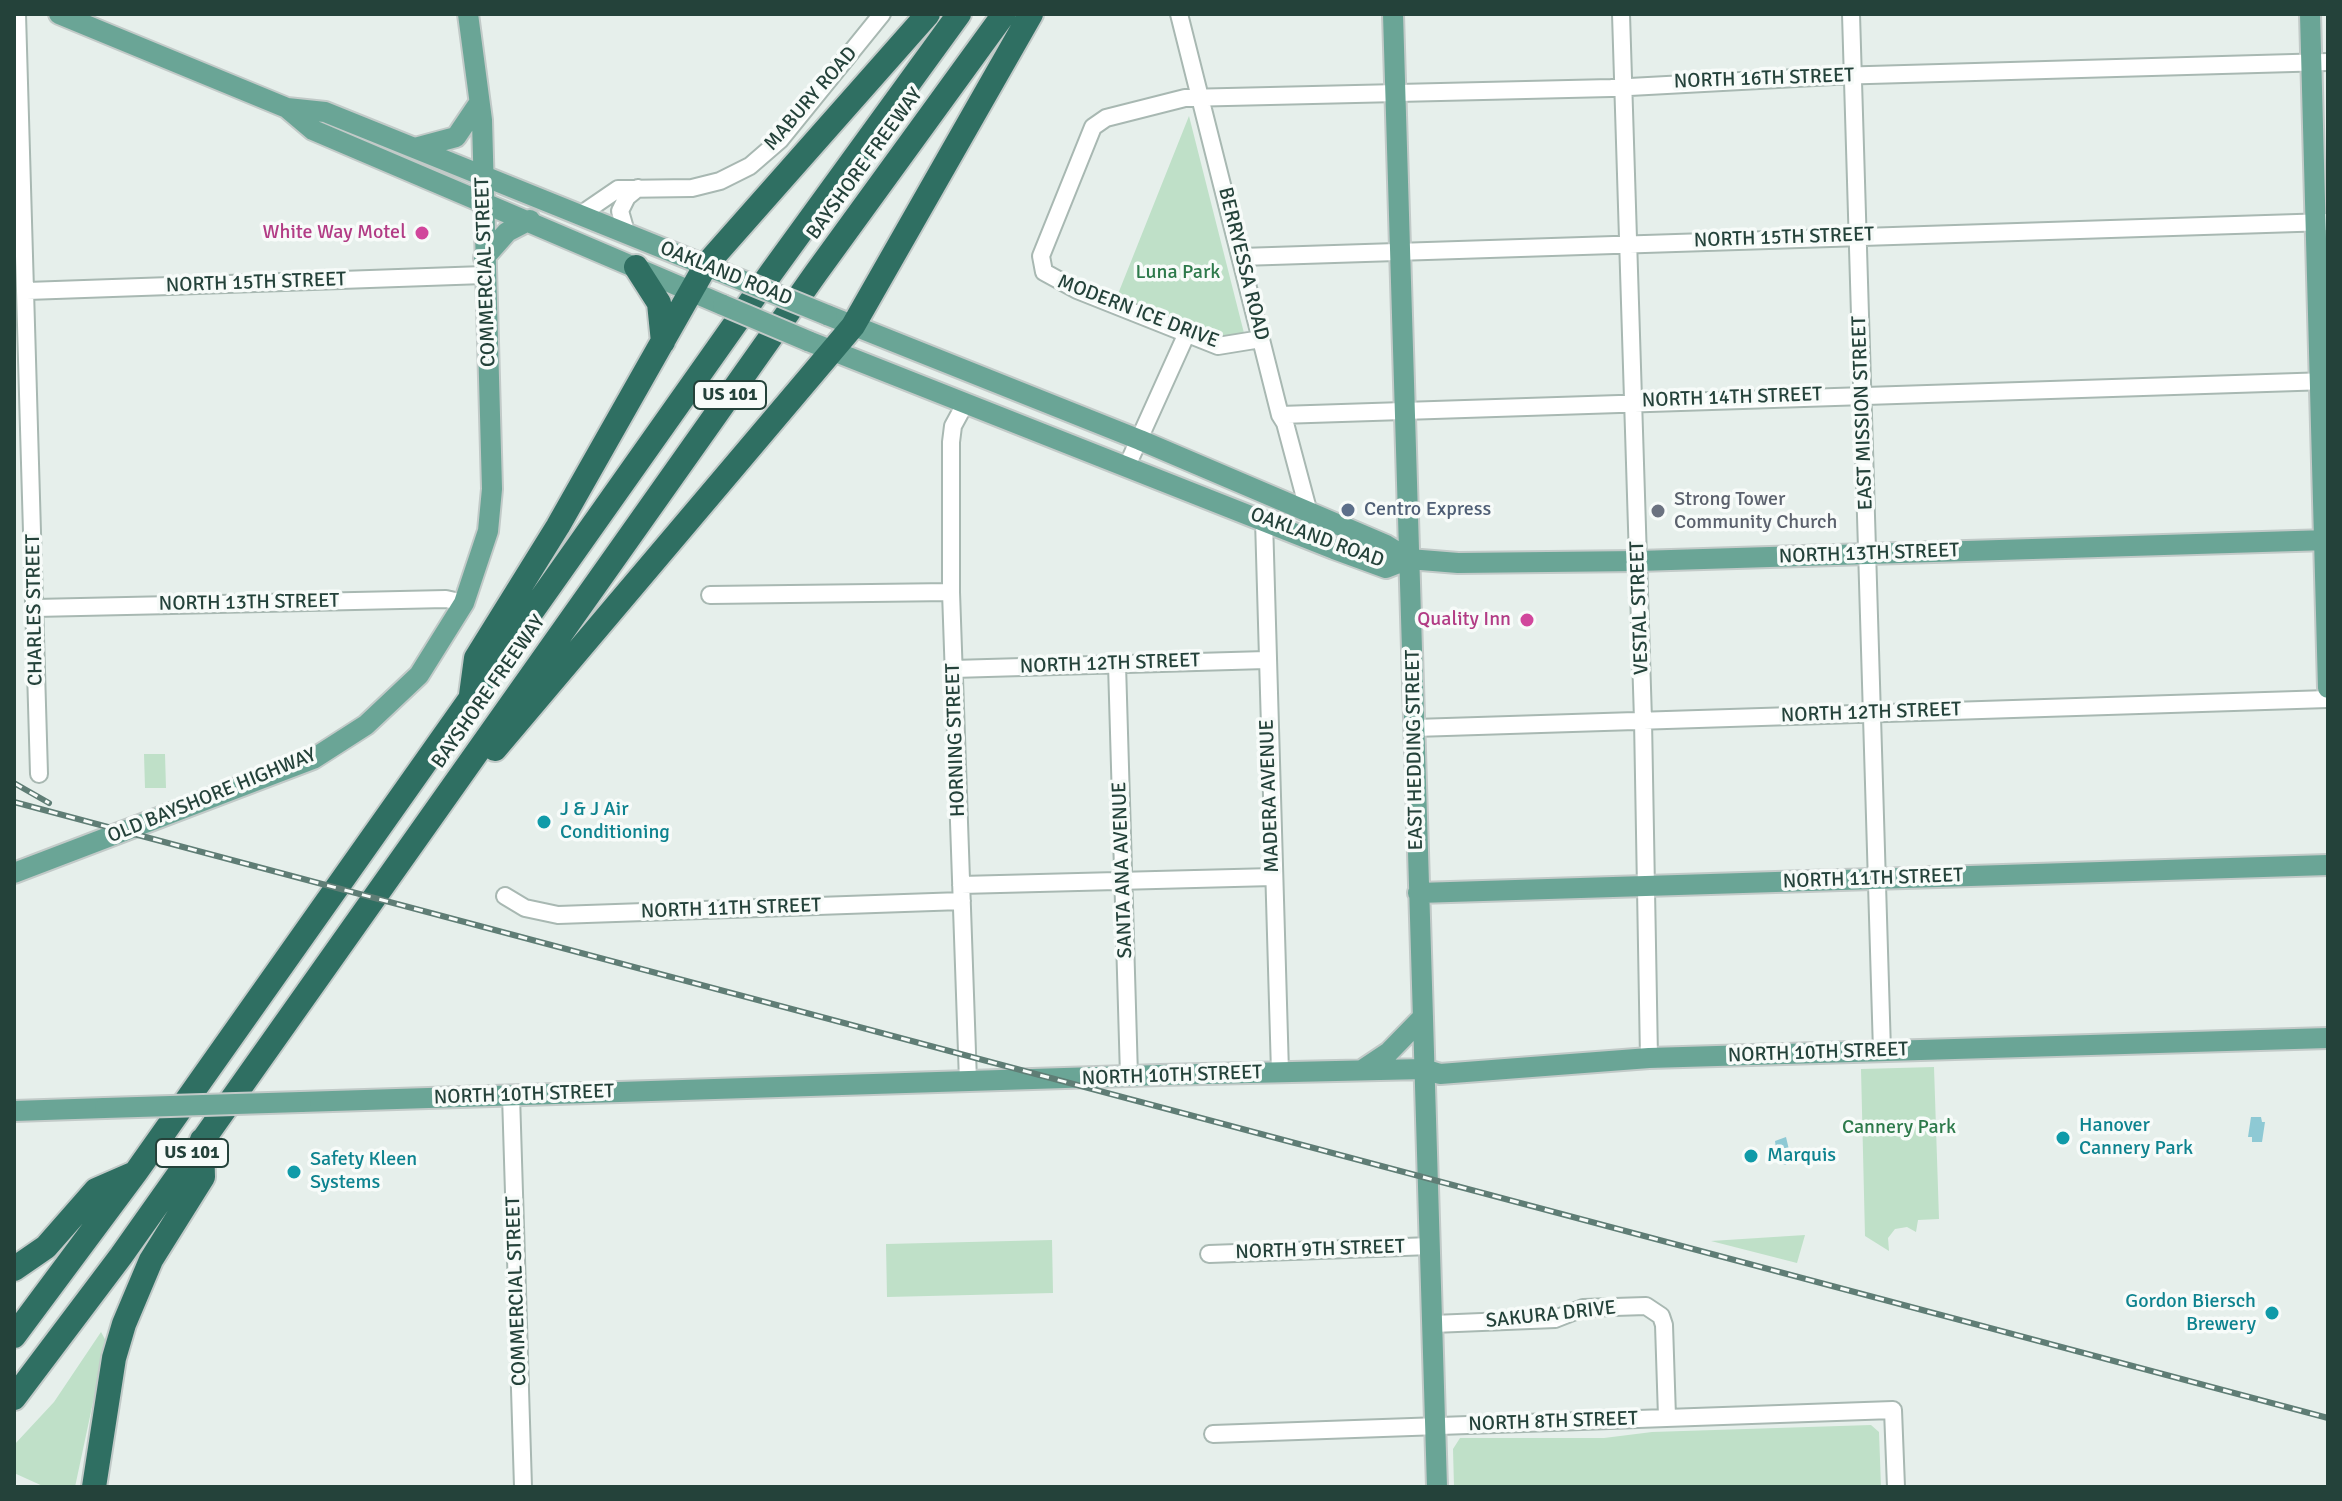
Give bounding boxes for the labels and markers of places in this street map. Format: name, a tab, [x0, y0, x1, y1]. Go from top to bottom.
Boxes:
place label: White Way Motel	[263, 221, 406, 245]
marker: White Way Motel	[413, 224, 431, 242]
place label: Strong Tower Community Church	[1674, 488, 1837, 535]
place label: Centro Express	[1364, 498, 1491, 522]
marker: Centro Express	[1339, 501, 1357, 519]
marker: Strong Tower Community Church	[1649, 502, 1667, 520]
place label: Quality Inn	[1417, 608, 1511, 632]
marker: Quality Inn	[1518, 611, 1536, 629]
place label: J & J Air Conditioning	[560, 798, 670, 845]
marker: J & J Air Conditioning	[535, 813, 553, 831]
place label: Hanover Cannery Park	[2079, 1114, 2193, 1161]
marker: Hanover Cannery Park	[2054, 1129, 2072, 1147]
place label: Marquis	[1767, 1144, 1836, 1168]
marker: Marquis	[1742, 1147, 1760, 1165]
place label: Safety Kleen Systems	[310, 1148, 417, 1195]
marker: Safety Kleen Systems	[285, 1163, 303, 1181]
place label: Gordon Biersch Brewery	[2125, 1290, 2256, 1337]
marker: Gordon Biersch Brewery	[2263, 1304, 2281, 1322]

